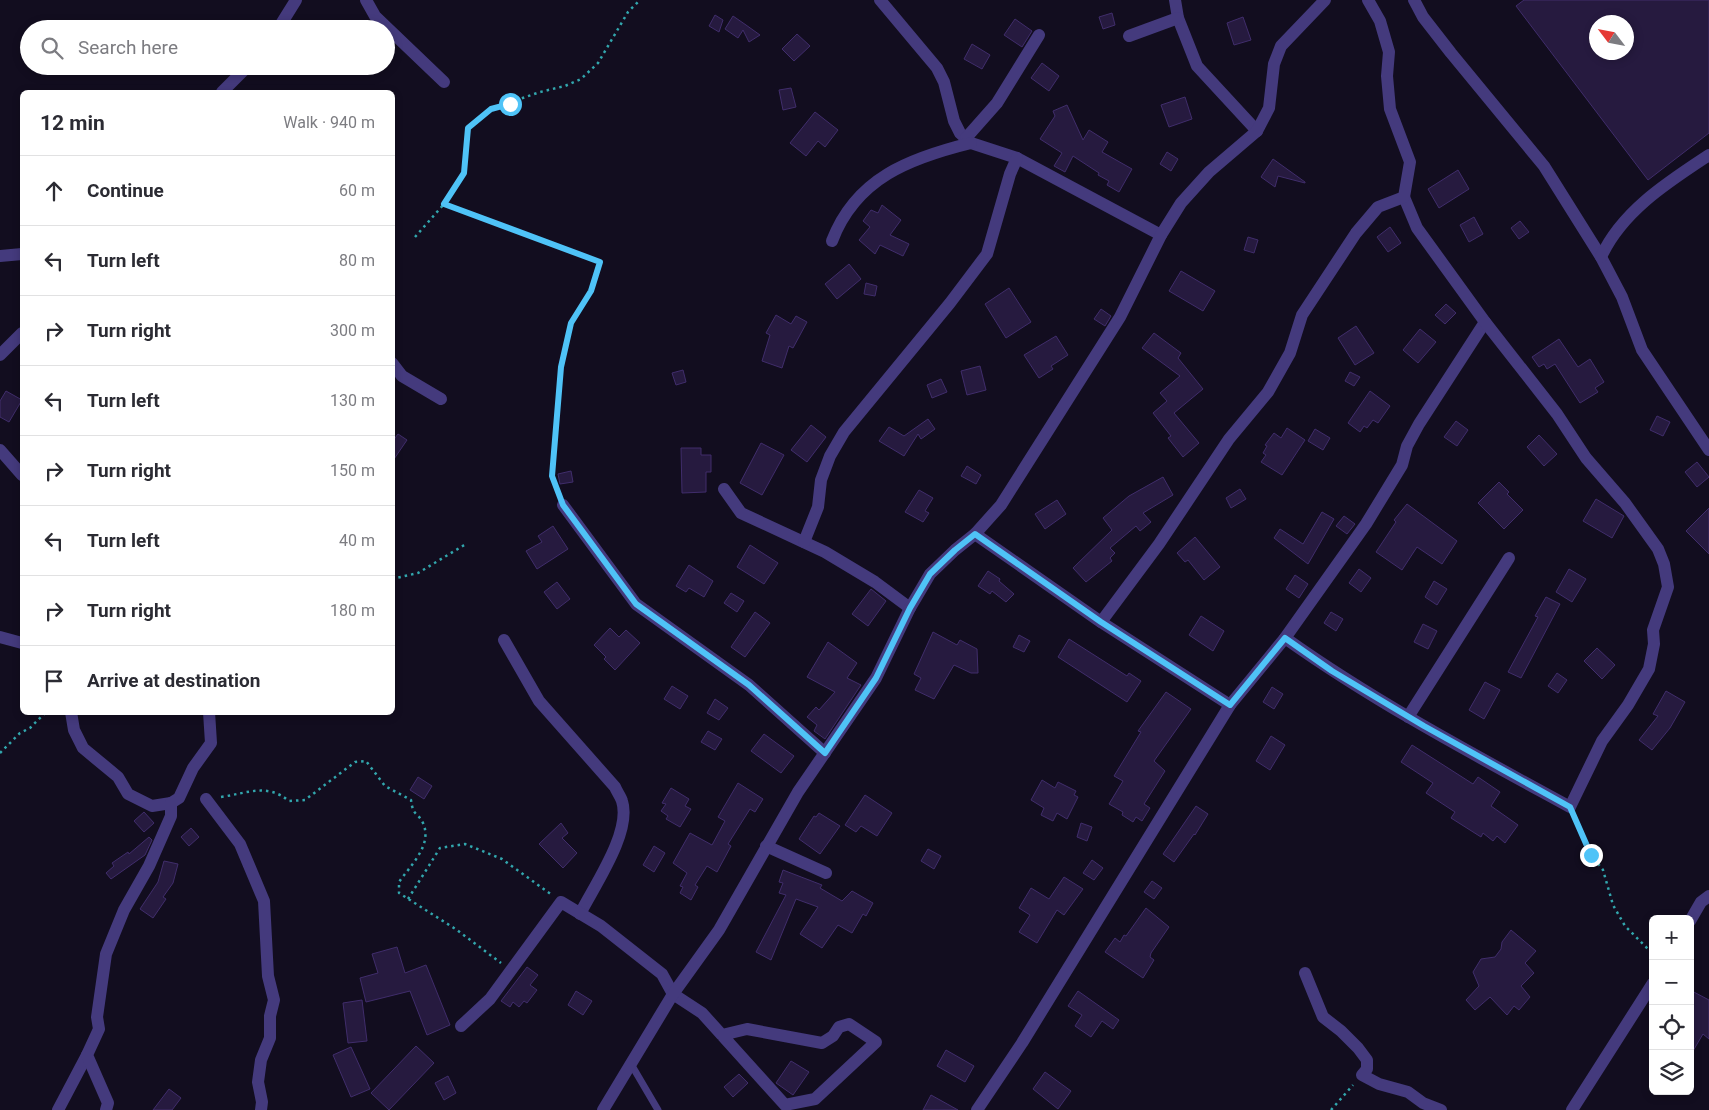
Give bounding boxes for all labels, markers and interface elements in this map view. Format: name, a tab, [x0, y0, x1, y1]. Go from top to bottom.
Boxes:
north arrow	[1589, 15, 1634, 60]
search box	[20, 20, 395, 75]
icon: search	[38, 34, 66, 62]
text: Search here	[78, 36, 178, 59]
route start	[499, 93, 522, 116]
text: 12 min	[40, 111, 105, 135]
text: Walk · 940 m	[283, 113, 375, 132]
icon: ahead	[40, 177, 68, 205]
text: Continue	[87, 179, 164, 202]
text: 60 m	[339, 181, 375, 200]
icon: left	[40, 247, 68, 275]
text: Turn left	[87, 249, 160, 272]
text: 80 m	[339, 251, 375, 270]
icon: right	[40, 317, 68, 345]
text: Turn right	[87, 319, 171, 342]
text: 300 m	[330, 321, 375, 340]
icon: left	[40, 387, 68, 415]
text: Turn left	[87, 389, 160, 412]
text: 130 m	[330, 391, 375, 410]
icon: right	[40, 457, 68, 485]
text: Turn right	[87, 459, 171, 482]
text: 150 m	[330, 461, 375, 480]
icon: left	[40, 527, 68, 555]
text: Turn left	[87, 529, 160, 552]
text: 40 m	[339, 531, 375, 550]
icon: right	[40, 597, 68, 625]
text: Turn right	[87, 599, 171, 622]
text: 180 m	[330, 601, 375, 620]
icon: arrive	[40, 667, 68, 695]
text: Arrive at destination	[87, 669, 260, 692]
route end	[1580, 844, 1603, 867]
map controls	[1649, 915, 1694, 1095]
button: +	[1649, 915, 1694, 960]
button: −	[1649, 960, 1694, 1005]
button: locate	[1649, 1005, 1694, 1050]
button: layers	[1649, 1050, 1694, 1095]

